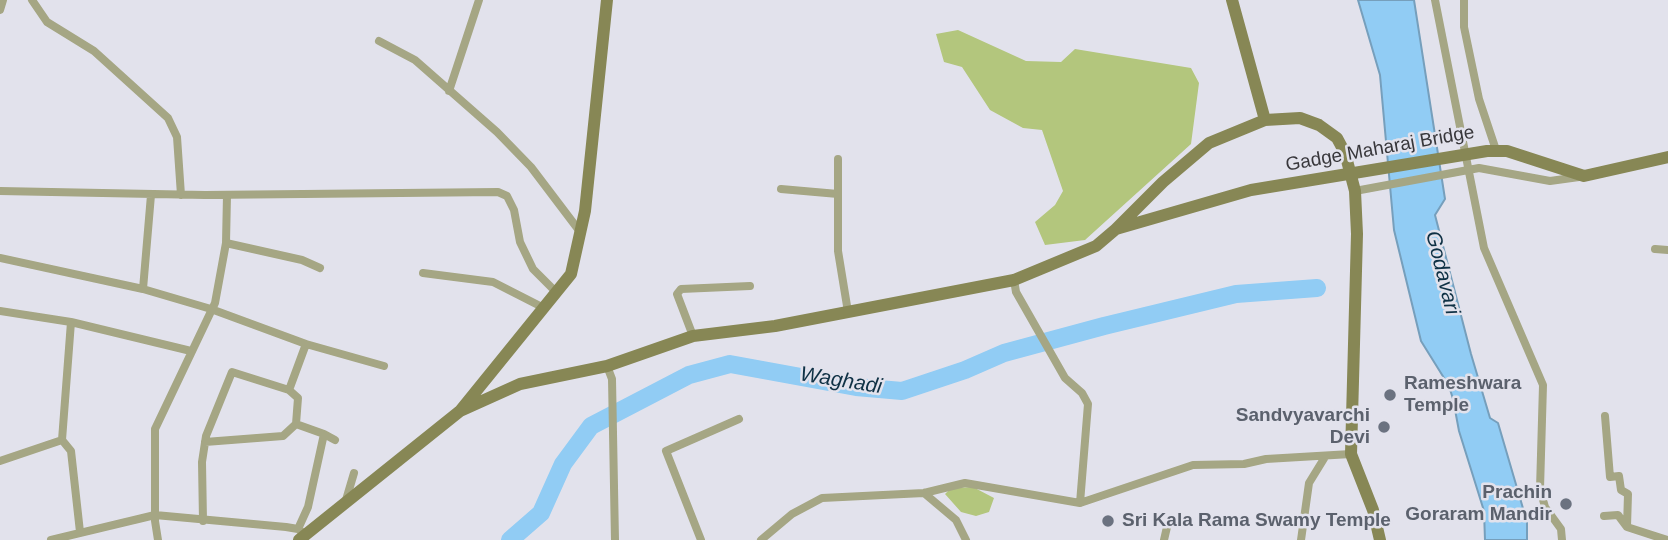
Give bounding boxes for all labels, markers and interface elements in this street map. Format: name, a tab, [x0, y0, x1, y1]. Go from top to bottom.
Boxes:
street label: Gadge Maharaj Bridge	[1284, 121, 1476, 177]
water label: Godavari	[1419, 229, 1465, 317]
water label: Waghadi	[798, 362, 884, 400]
place label: Rameshwara Temple	[1404, 373, 1521, 417]
marker: Rameshwara Temple	[1382, 387, 1398, 403]
place label: Sandvyavarchi Devi	[1236, 405, 1370, 449]
marker: Sandvyavarchi Devi	[1376, 419, 1392, 435]
place label: Prachin Goraram Mandir	[1405, 482, 1552, 526]
marker: Prachin Goraram Mandir	[1558, 496, 1574, 512]
place label: Sri Kala Rama Swamy Temple	[1122, 510, 1391, 532]
marker: Sri Kala Rama Swamy Temple	[1100, 513, 1116, 529]

